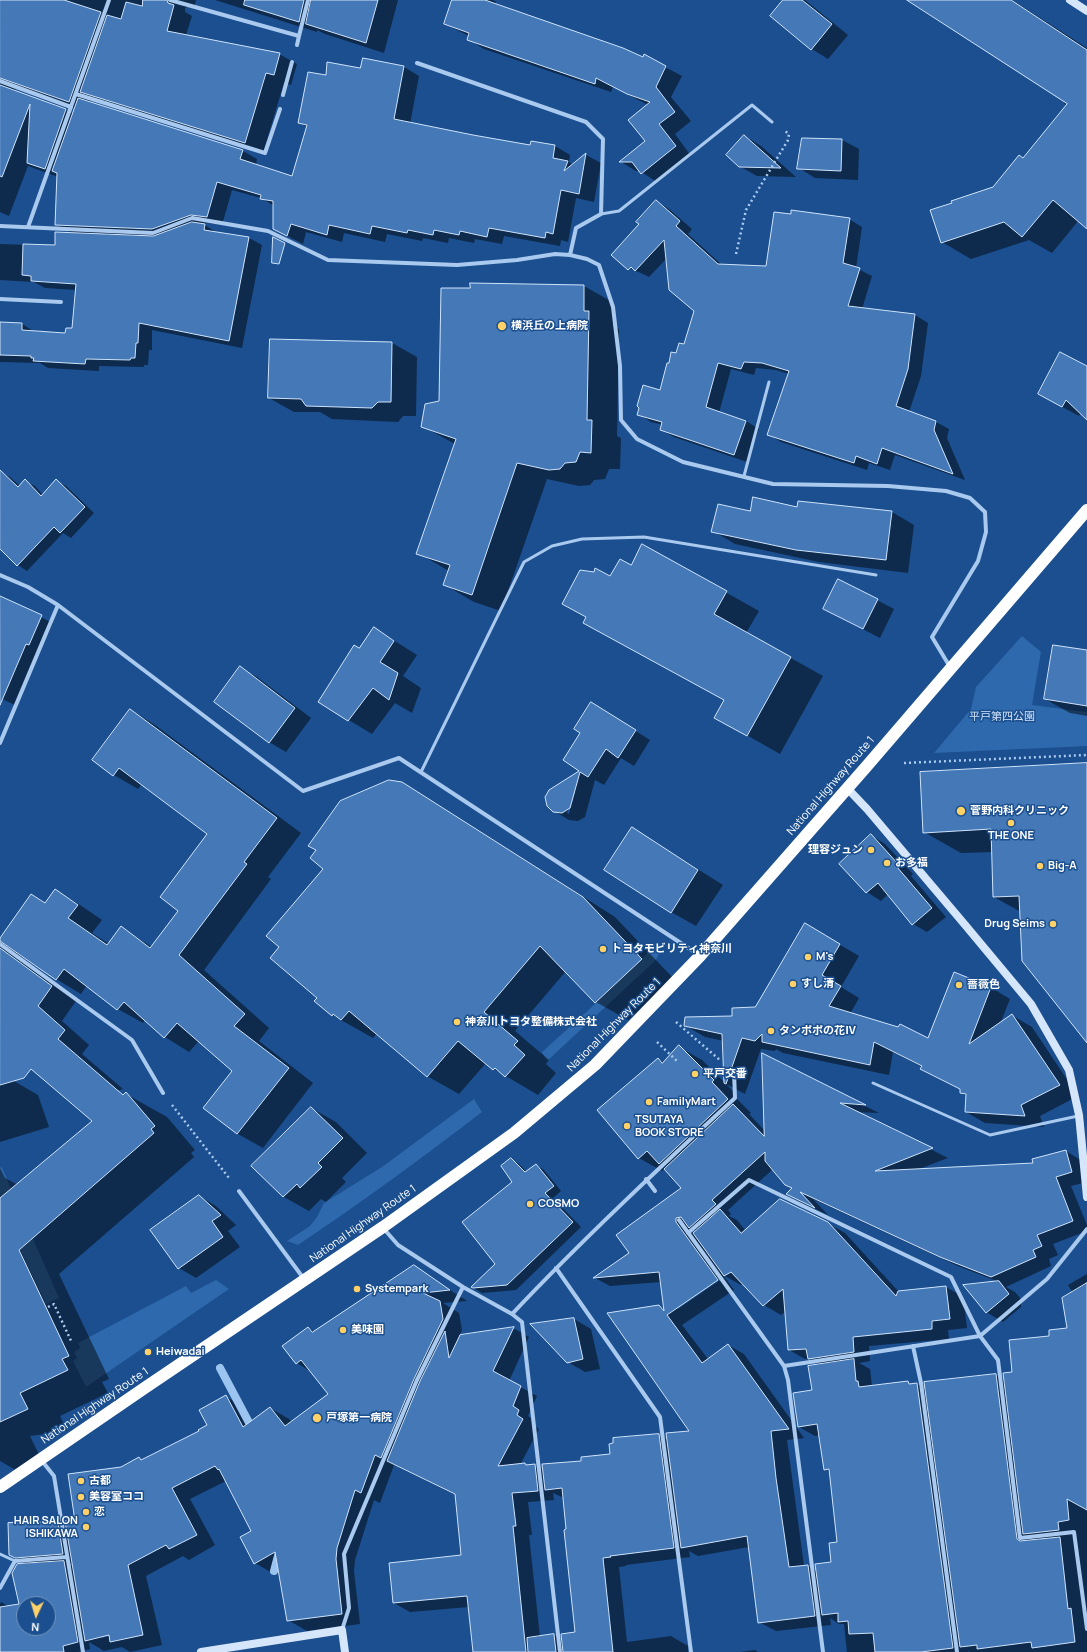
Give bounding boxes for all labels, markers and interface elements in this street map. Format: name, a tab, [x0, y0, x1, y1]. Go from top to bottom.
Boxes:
place label: 横浜丘の上病院	[511, 319, 588, 333]
marker: 横浜丘の上病院	[496, 320, 508, 332]
park label: 平戸第四公園	[969, 710, 1035, 724]
street label: National Highway Route 1	[784, 734, 878, 838]
place label: 菅野内科クリニック	[970, 804, 1069, 818]
marker: 菅野内科クリニック	[955, 805, 967, 817]
marker: THE ONE	[1006, 818, 1016, 828]
place label: THE ONE	[988, 829, 1034, 843]
place label: 理容ジュン	[808, 843, 863, 857]
marker: 理容ジュン	[866, 845, 876, 855]
place label: お多福	[895, 856, 928, 870]
marker: お多福	[882, 858, 892, 868]
place label: Big-A	[1048, 859, 1077, 873]
marker: Big-A	[1035, 861, 1045, 871]
place label: Drug Seims	[984, 917, 1045, 931]
marker: Drug Seims	[1048, 919, 1058, 929]
place label: トヨタモビリティ神奈川	[611, 942, 732, 956]
marker: トヨタモビリティ神奈川	[598, 944, 608, 954]
place label: M's	[816, 950, 833, 964]
marker: M's	[803, 952, 813, 962]
street label: National Highway Route 1	[565, 976, 663, 1074]
place label: すし清	[801, 977, 834, 991]
place label: 薔薇色	[967, 978, 1000, 992]
marker: すし清	[788, 979, 798, 989]
marker: 薔薇色	[954, 980, 964, 990]
place label: 神奈川トヨタ整備株式会社	[465, 1015, 597, 1029]
marker: 神奈川トヨタ整備株式会社	[452, 1017, 462, 1027]
place label: タンポポの花Ⅳ	[779, 1024, 856, 1038]
marker: タンポポの花Ⅳ	[766, 1026, 776, 1036]
place label: 平戸交番	[703, 1067, 747, 1081]
marker: 平戸交番	[690, 1069, 700, 1079]
place label: FamilyMart	[657, 1095, 716, 1109]
marker: FamilyMart	[644, 1097, 654, 1107]
place label: TSUTAYA BOOK STORE	[635, 1113, 704, 1139]
marker: TSUTAYA BOOK STORE	[622, 1121, 632, 1131]
street label: National Highway Route 1	[307, 1182, 419, 1266]
place label: COSMO	[538, 1197, 579, 1211]
marker: COSMO	[525, 1199, 535, 1209]
place label: Systempark	[365, 1282, 428, 1296]
marker: Systempark	[352, 1284, 362, 1294]
place label: 美味園	[351, 1323, 384, 1337]
marker: 美味園	[338, 1325, 348, 1335]
place label: Heiwadai	[156, 1345, 205, 1359]
marker: Heiwadai	[143, 1347, 153, 1357]
street label: National Highway Route 1	[39, 1365, 151, 1447]
place label: 戸塚第一病院	[326, 1411, 392, 1425]
marker: 戸塚第一病院	[311, 1412, 323, 1424]
place label: 古都	[89, 1474, 111, 1488]
marker: 古都	[76, 1476, 86, 1486]
place label: 美容室ココ	[89, 1490, 144, 1504]
marker: 美容室ココ	[76, 1492, 86, 1502]
place label: 恋	[94, 1505, 105, 1519]
marker: 恋	[81, 1507, 91, 1517]
place label: HAIR SALON ISHIKAWA	[14, 1514, 78, 1540]
marker: HAIR SALON ISHIKAWA	[81, 1522, 91, 1532]
north arrow	[16, 1596, 56, 1636]
text: N	[31, 1620, 40, 1635]

